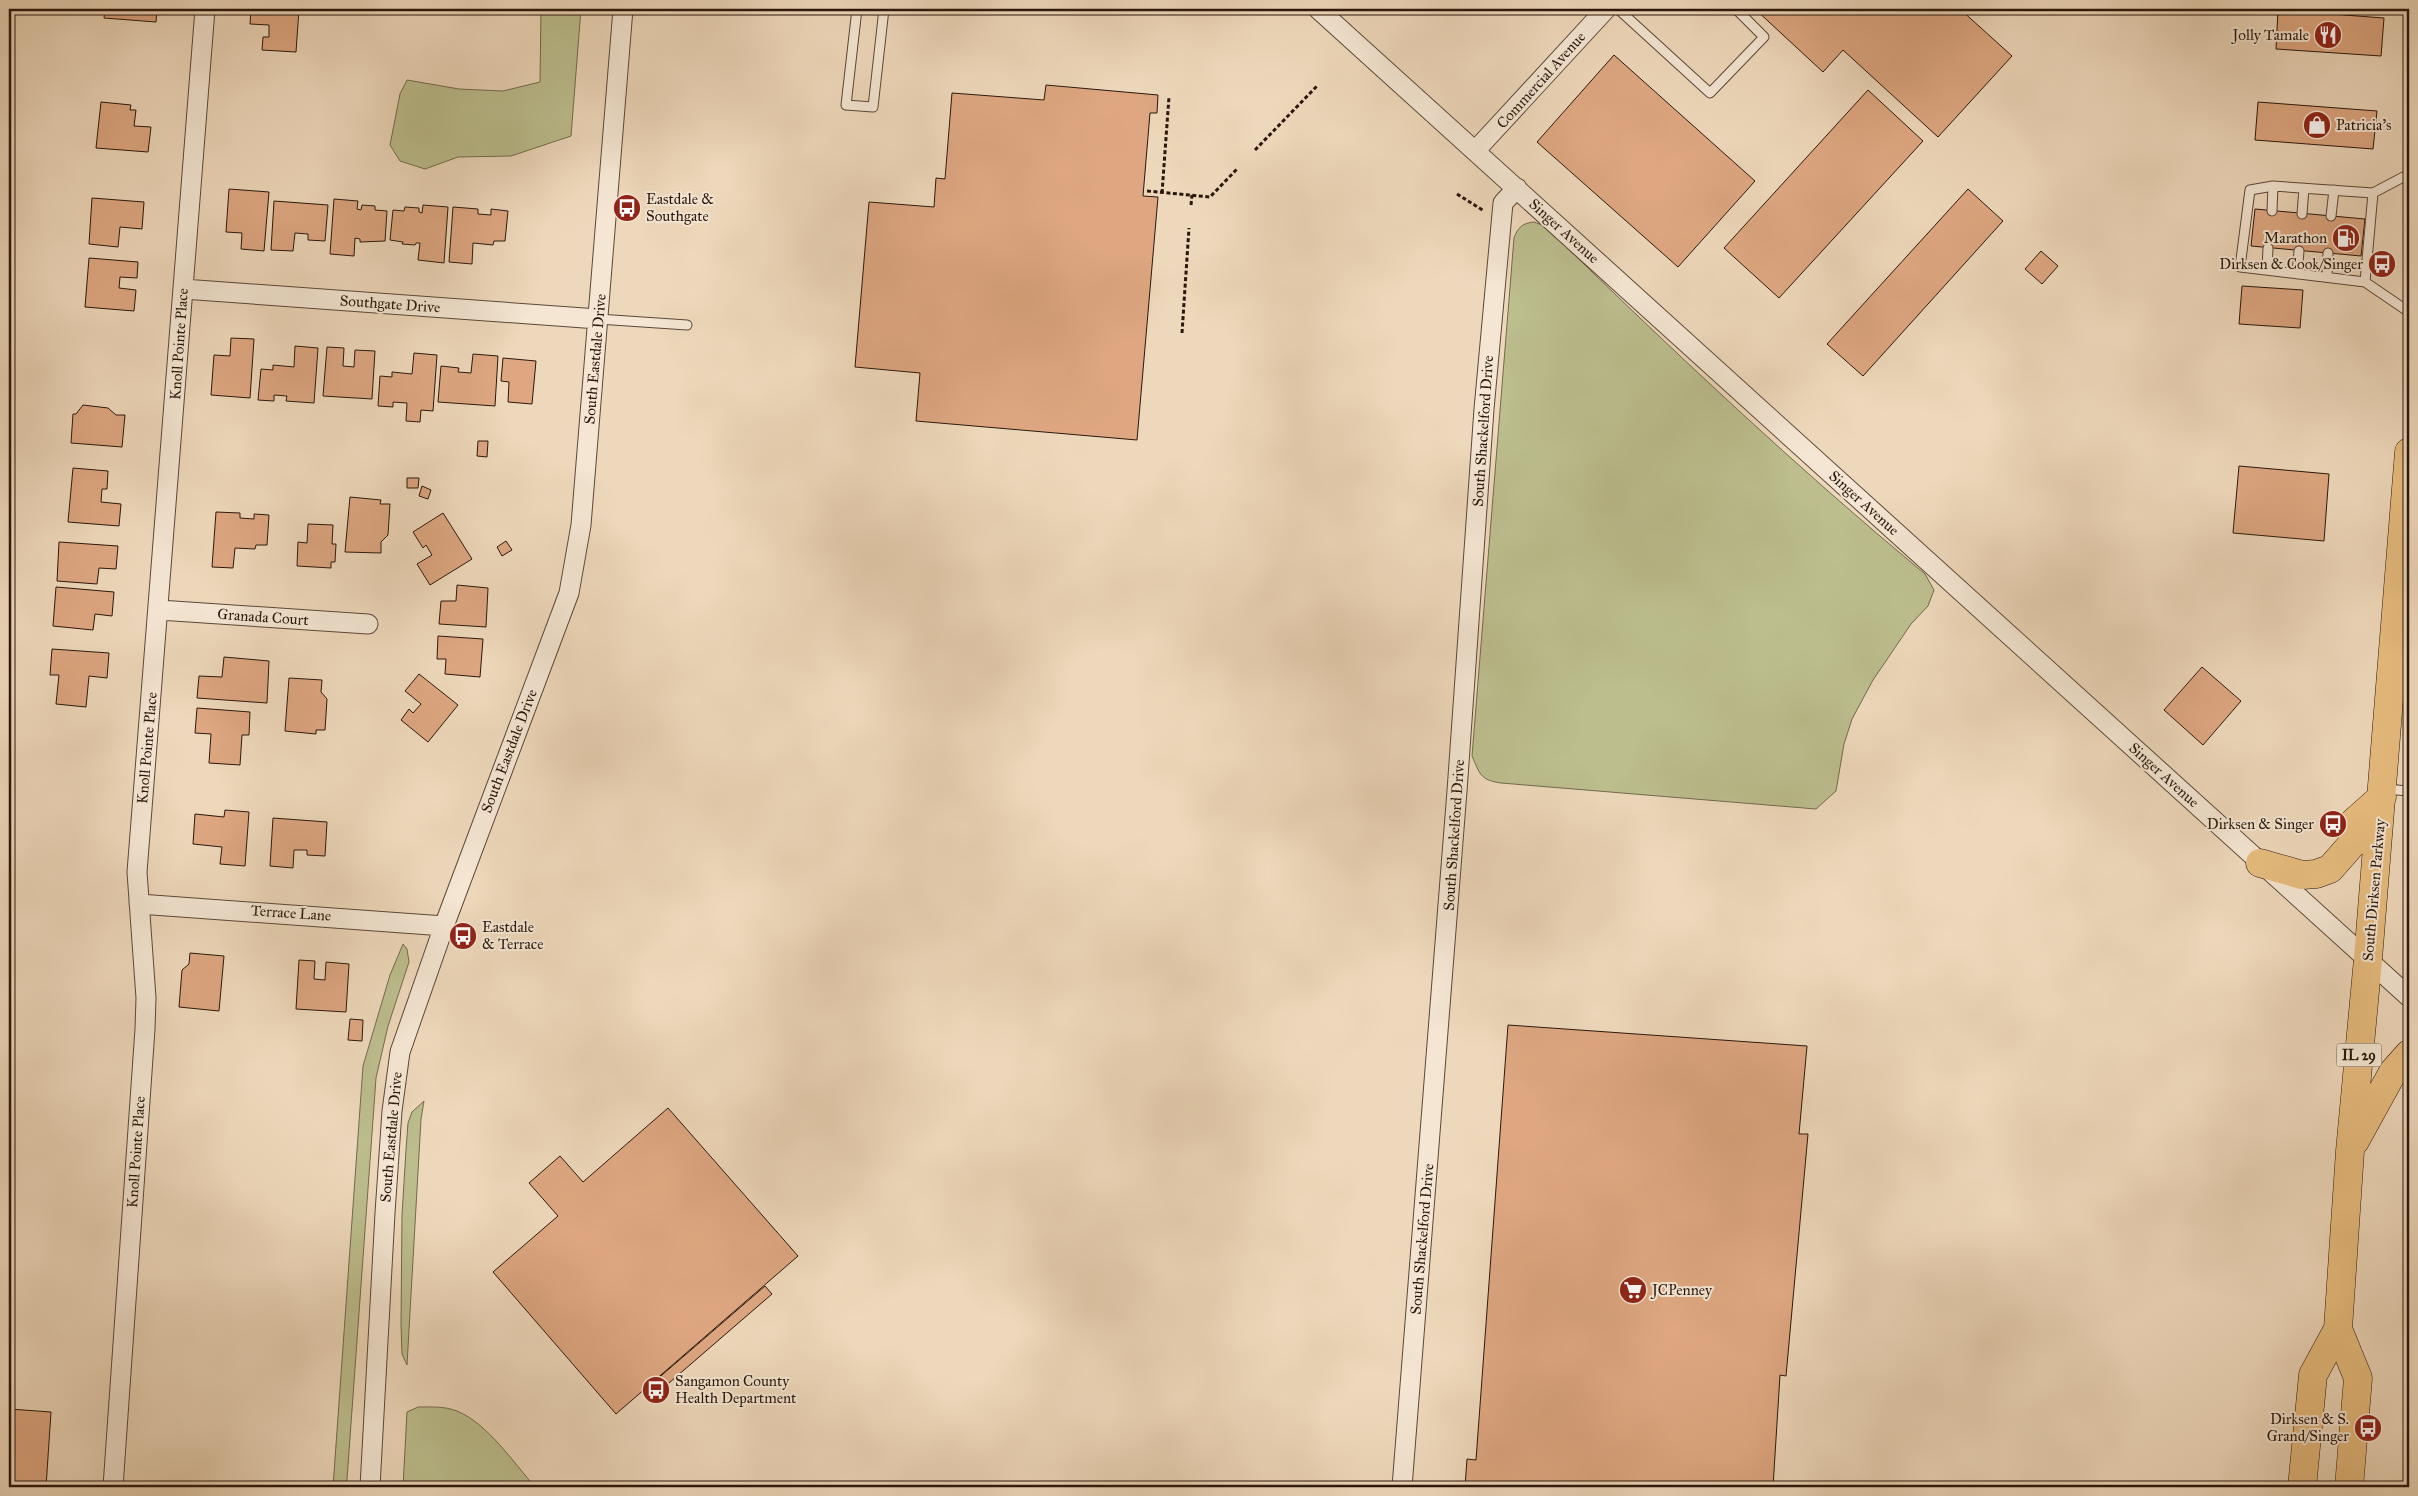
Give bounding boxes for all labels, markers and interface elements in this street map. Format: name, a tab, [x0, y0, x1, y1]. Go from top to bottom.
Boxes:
restaurant icon: Jolly Tamale	[2313, 20, 2343, 50]
place label: Jolly Tamale	[2231, 26, 2309, 45]
street label: Commercial Avenue	[1493, 28, 1589, 132]
shop icon: Patricia's	[2302, 110, 2332, 140]
place label: Patricia's	[2336, 116, 2392, 134]
place label: Eastdale & Southgate	[646, 190, 714, 225]
bus stop icon: Eastdale & Southgate	[612, 193, 642, 223]
street label: Singer Avenue	[1525, 195, 1603, 267]
fuel station icon: Marathon	[2331, 223, 2361, 253]
place label: Marathon	[2264, 229, 2327, 247]
bus stop icon: Dirksen & Cook/Singer	[2367, 249, 2397, 279]
place label: Dirksen & Cook/Singer	[2219, 255, 2363, 273]
street label: Knoll Pointe Place	[166, 287, 192, 401]
street label: Southgate Drive	[339, 292, 441, 316]
street label: South Eastdale Drive	[580, 293, 610, 425]
street label: South Shackelford Drive	[1469, 355, 1497, 507]
street label: Singer Avenue	[1825, 467, 1903, 539]
street label: Granada Court	[217, 605, 310, 629]
street label: South Eastdale Drive	[477, 687, 541, 815]
street label: Knoll Pointe Place	[133, 691, 161, 805]
street label: Singer Avenue	[2125, 739, 2203, 811]
street label: South Shackelford Drive	[1440, 759, 1468, 911]
bus stop icon: Dirksen & Singer	[2318, 809, 2348, 839]
place label: Dirksen & Singer	[2207, 815, 2314, 833]
street label: South Dirksen Parkway	[2359, 817, 2389, 962]
street label: Terrace Lane	[250, 901, 332, 925]
place label: Eastdale & Terrace	[482, 918, 543, 953]
bus stop icon: Eastdale & Terrace	[448, 921, 478, 951]
road number: IL 29	[2336, 1044, 2382, 1066]
street label: South Eastdale Drive	[376, 1071, 406, 1203]
street label: Knoll Pointe Place	[123, 1095, 149, 1209]
street label: South Shackelford Drive	[1406, 1163, 1438, 1315]
supermarket icon: JCPenney	[1618, 1275, 1648, 1305]
place label: JCPenney	[1650, 1281, 1713, 1300]
place label: Sangamon County Health Department	[675, 1372, 797, 1407]
bus stop icon: Sangamon County Health Department	[641, 1375, 671, 1405]
place label: Dirksen & S. Grand/Singer	[2267, 1410, 2349, 1445]
bus stop icon: Dirksen & S. Grand/Singer	[2353, 1413, 2383, 1443]

